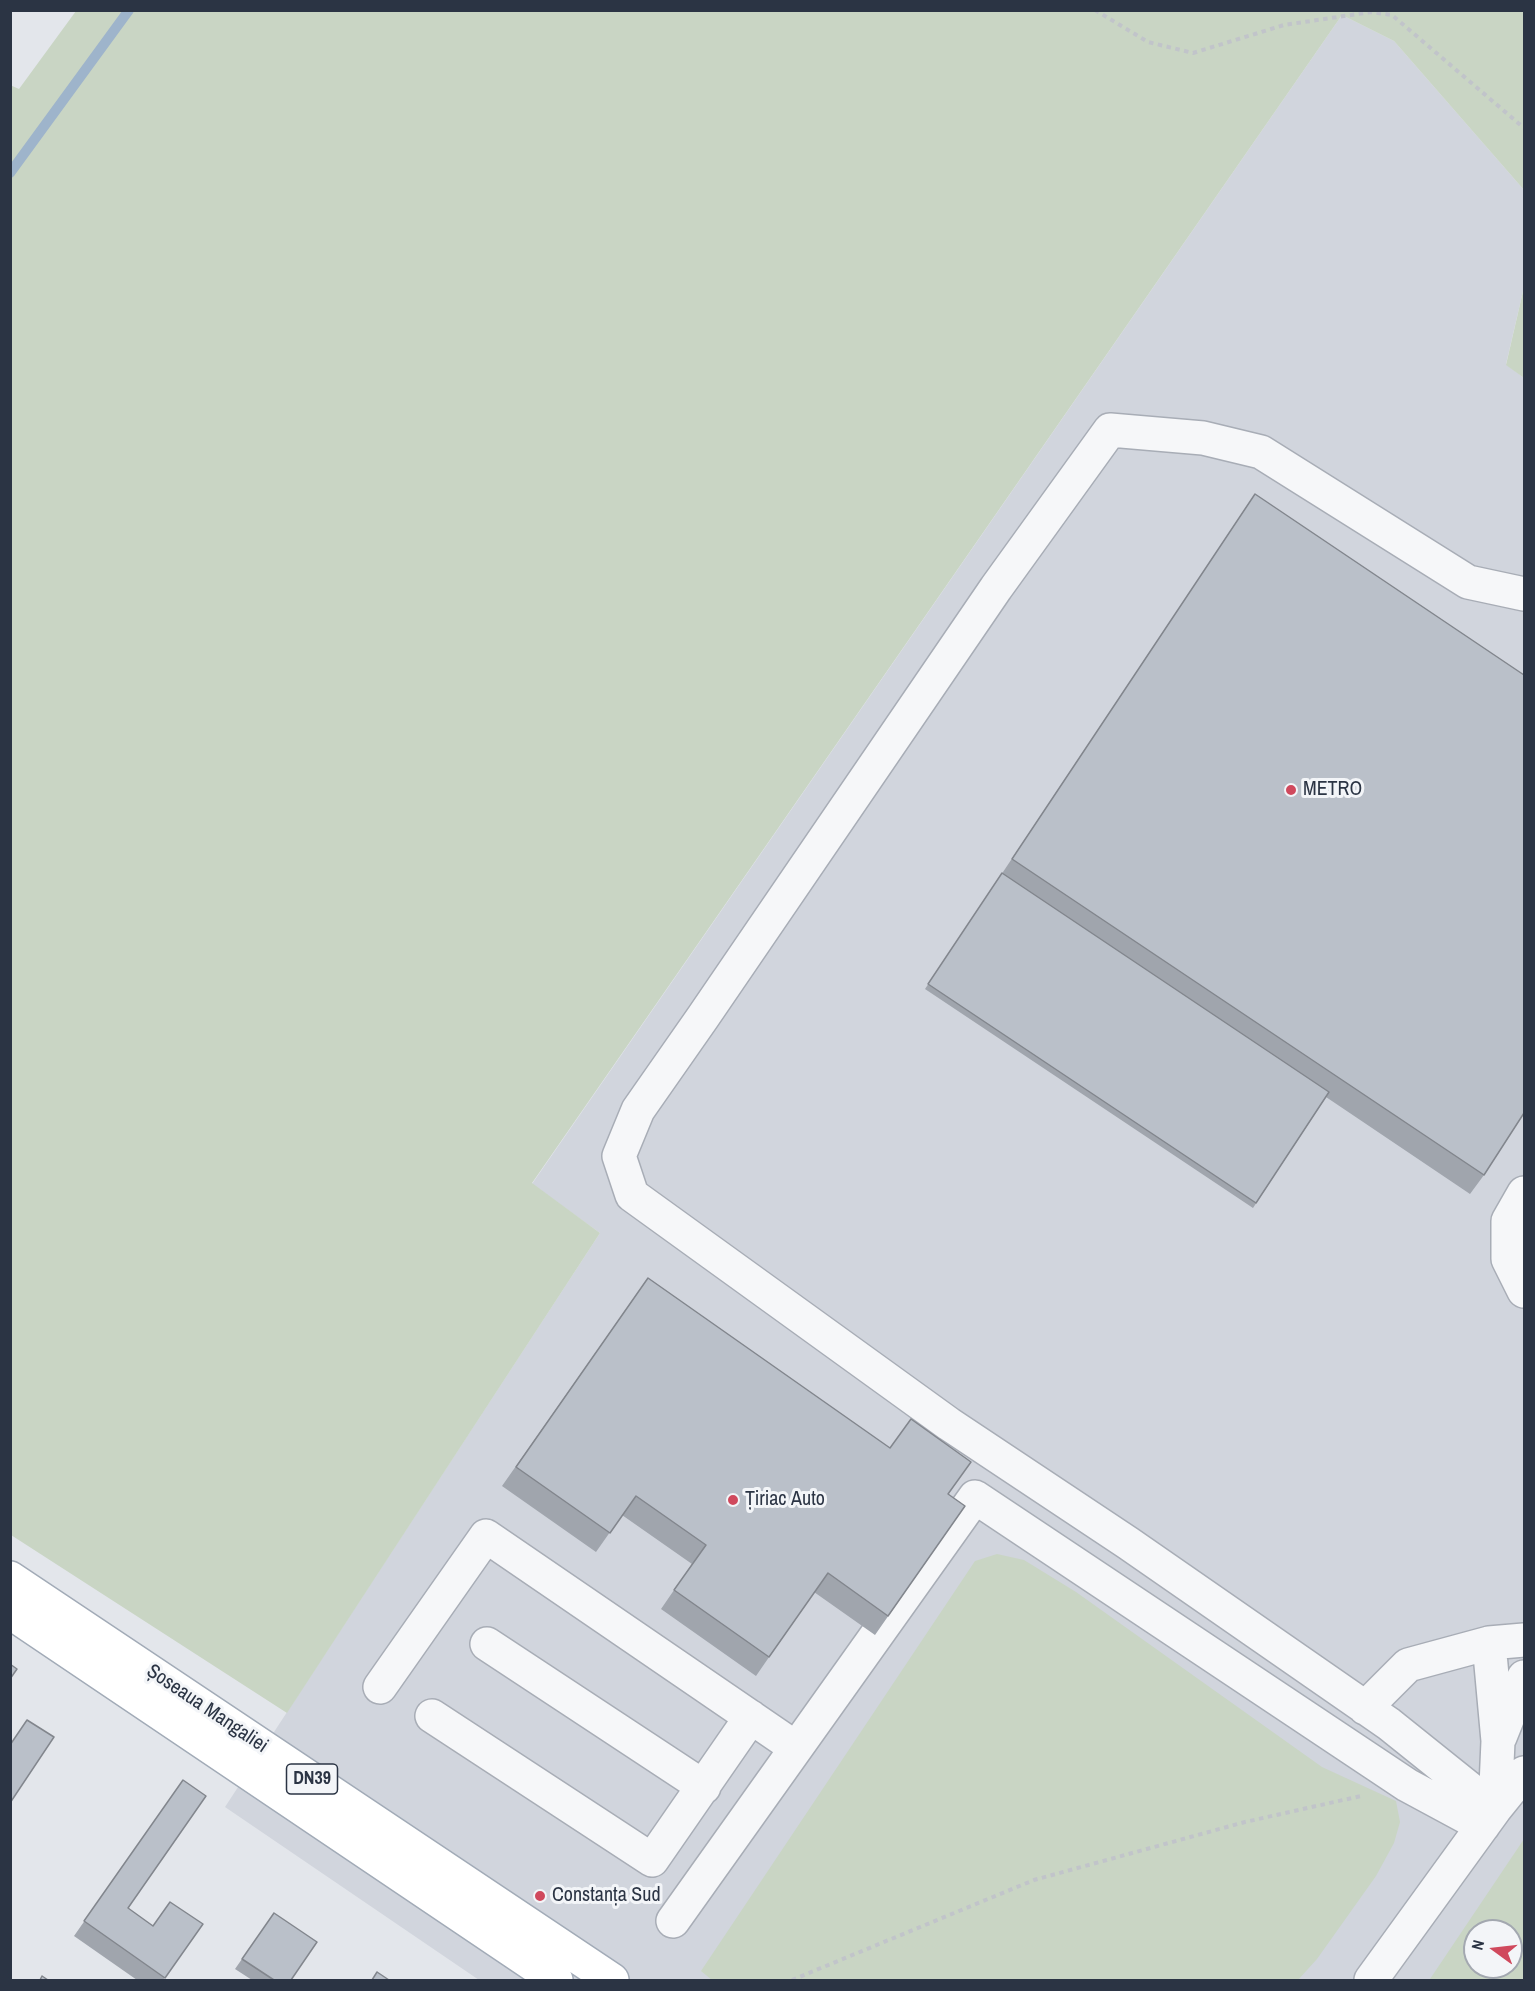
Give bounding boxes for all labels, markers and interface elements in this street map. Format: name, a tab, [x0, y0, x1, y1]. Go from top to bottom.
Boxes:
place label: METRO	[1303, 778, 1362, 802]
marker: METRO	[1284, 783, 1298, 797]
place label: Țiriac Auto	[745, 1488, 825, 1512]
marker: Țiriac Auto	[726, 1493, 740, 1507]
street label: Șoseaua Mangaliei	[142, 1660, 272, 1758]
road number: DN39	[286, 1764, 338, 1794]
place label: Constanța Sud	[552, 1884, 660, 1908]
marker: Constanța Sud	[533, 1889, 547, 1903]
north arrow	[1463, 1919, 1523, 1979]
text: N	[1466, 1937, 1489, 1952]

